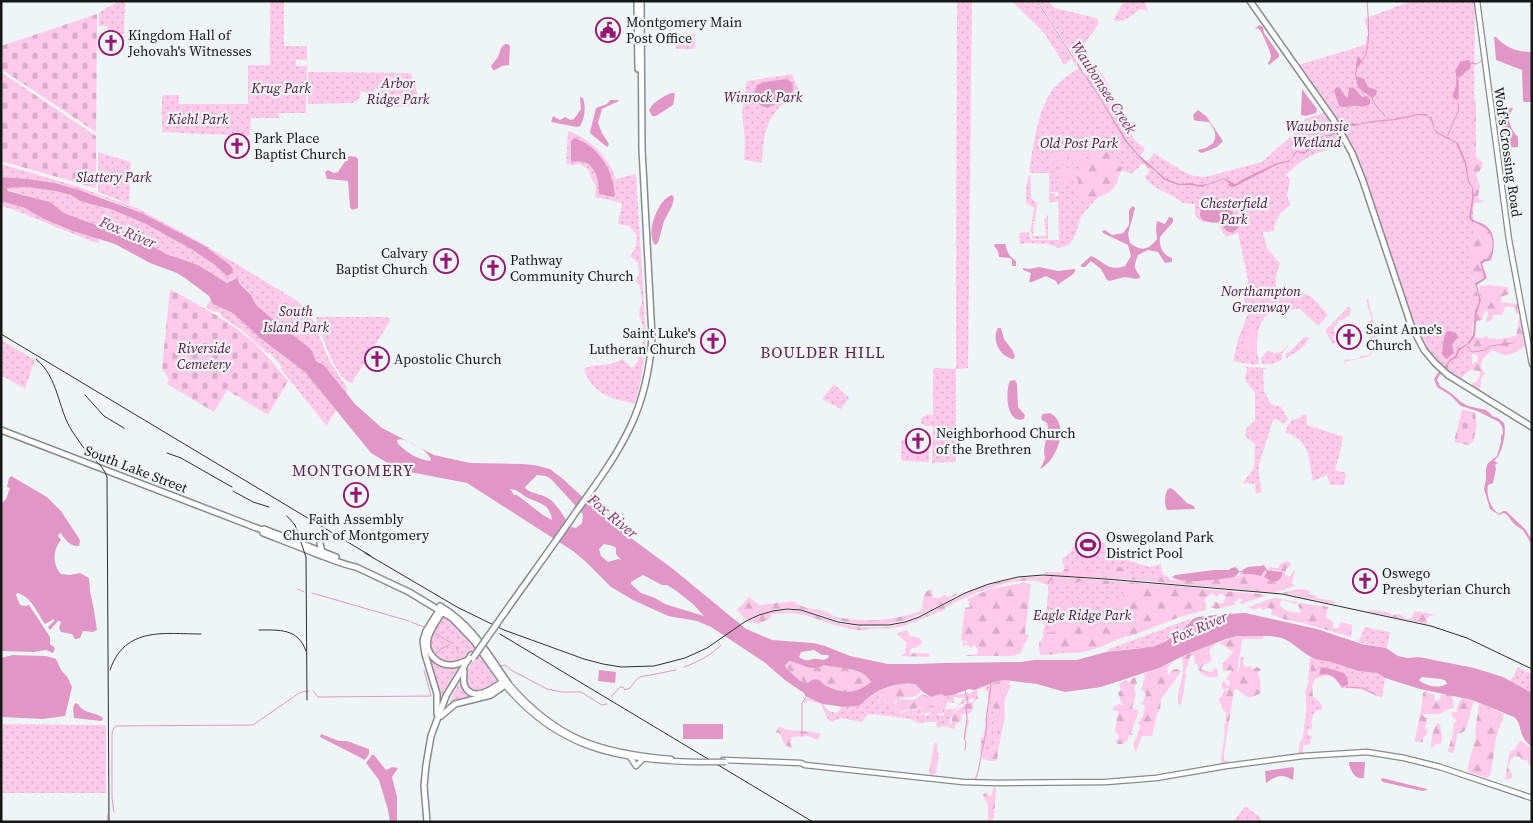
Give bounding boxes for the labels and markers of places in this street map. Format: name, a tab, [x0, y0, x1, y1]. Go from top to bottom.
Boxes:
place label: Montgomery Main Post Office	[626, 12, 743, 48]
public building icon: Montgomery Main Post Office	[595, 17, 621, 43]
place label: Kingdom Hall of Jehovah's Witnesses	[127, 25, 252, 61]
church icon: Kingdom Hall of Jehovah's Witnesses	[98, 30, 124, 56]
place label: Park Place Baptist Church	[254, 128, 347, 164]
church icon: Park Place Baptist Church	[224, 133, 250, 159]
place label: Calvary Baptist Church	[336, 243, 429, 279]
church icon: Calvary Baptist Church	[433, 248, 459, 274]
place label: Pathway Community Church	[510, 250, 634, 286]
church icon: Pathway Community Church	[480, 255, 506, 281]
place label: Saint Anne's Church	[1366, 319, 1442, 355]
place label: Saint Luke's Lutheran Church	[589, 323, 696, 359]
church icon: Saint Anne's Church	[1336, 324, 1362, 350]
church icon: Saint Luke's Lutheran Church	[700, 328, 726, 354]
church icon: Apostolic Church	[364, 346, 390, 372]
place label: Apostolic Church	[394, 349, 502, 369]
place label: Neighborhood Church of the Brethren	[936, 423, 1076, 459]
church icon: Neighborhood Church of the Brethren	[905, 428, 931, 454]
church icon: Faith Assembly Church of Montgomery	[343, 482, 369, 508]
place label: Faith Assembly Church of Montgomery	[283, 509, 430, 545]
place label: Oswegoland Park District Pool	[1106, 527, 1214, 563]
sports icon: Oswegoland Park District Pool	[1075, 532, 1101, 558]
place label: Oswego Presbyterian Church	[1382, 563, 1511, 599]
church icon: Oswego Presbyterian Church	[1352, 568, 1378, 594]

